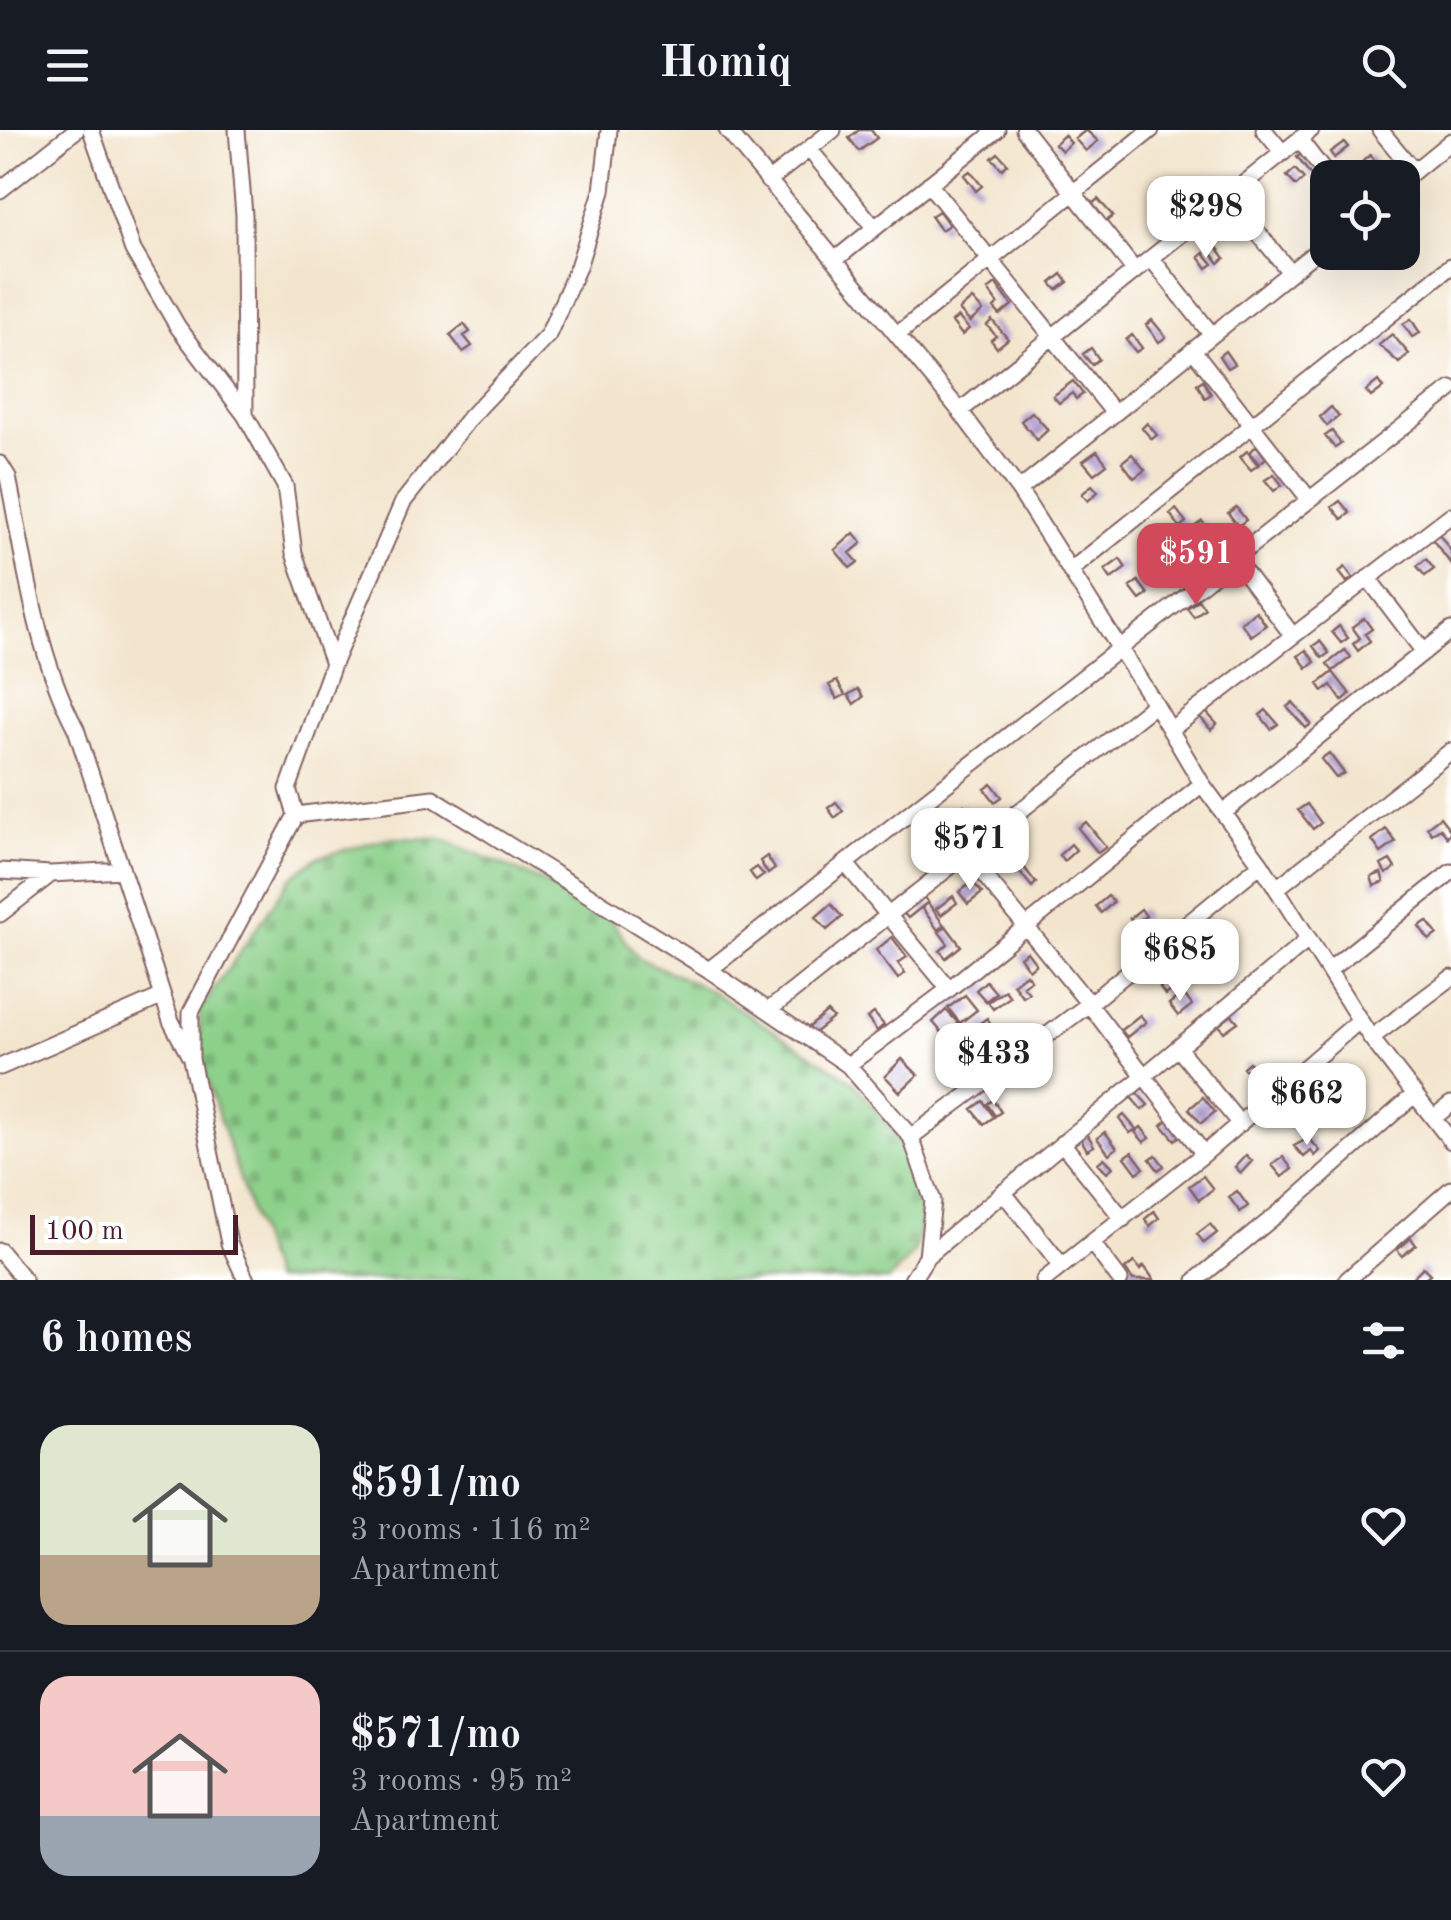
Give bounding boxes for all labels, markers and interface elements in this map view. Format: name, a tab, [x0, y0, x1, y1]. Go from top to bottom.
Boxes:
icon: menu	[40, 38, 95, 93]
icon: search	[1356, 38, 1411, 93]
text: Homiq	[659, 42, 792, 87]
map controls	[1310, 160, 1420, 270]
button: locate	[1310, 160, 1420, 270]
pin: $298	[1147, 176, 1265, 261]
text: $298	[1169, 192, 1243, 224]
pin: $591	[1137, 523, 1255, 608]
text: $591	[1159, 539, 1233, 571]
pin: $571	[911, 808, 1029, 893]
text: $571	[933, 824, 1007, 856]
pin: $685	[1121, 919, 1239, 1004]
text: $685	[1143, 935, 1217, 967]
pin: $433	[935, 1023, 1053, 1108]
text: $433	[957, 1039, 1031, 1071]
pin: $662	[1248, 1063, 1366, 1148]
text: $662	[1270, 1079, 1344, 1111]
scale bar	[30, 1210, 238, 1254]
text: 100 m	[45, 1218, 124, 1246]
icon: filters	[1356, 1313, 1411, 1368]
text: 6 homes	[40, 1319, 192, 1361]
text: $591/mo	[350, 1464, 521, 1506]
icon: home	[120, 1465, 240, 1585]
icon: heart	[1356, 1498, 1411, 1553]
text: 3 rooms · 116 m²	[350, 1515, 591, 1547]
text: Apartment	[350, 1555, 500, 1587]
text: $571/mo	[350, 1715, 521, 1757]
icon: home	[120, 1716, 240, 1836]
icon: heart	[1356, 1749, 1411, 1804]
text: 3 rooms · 95 m²	[350, 1766, 572, 1798]
text: Apartment	[350, 1806, 500, 1838]

